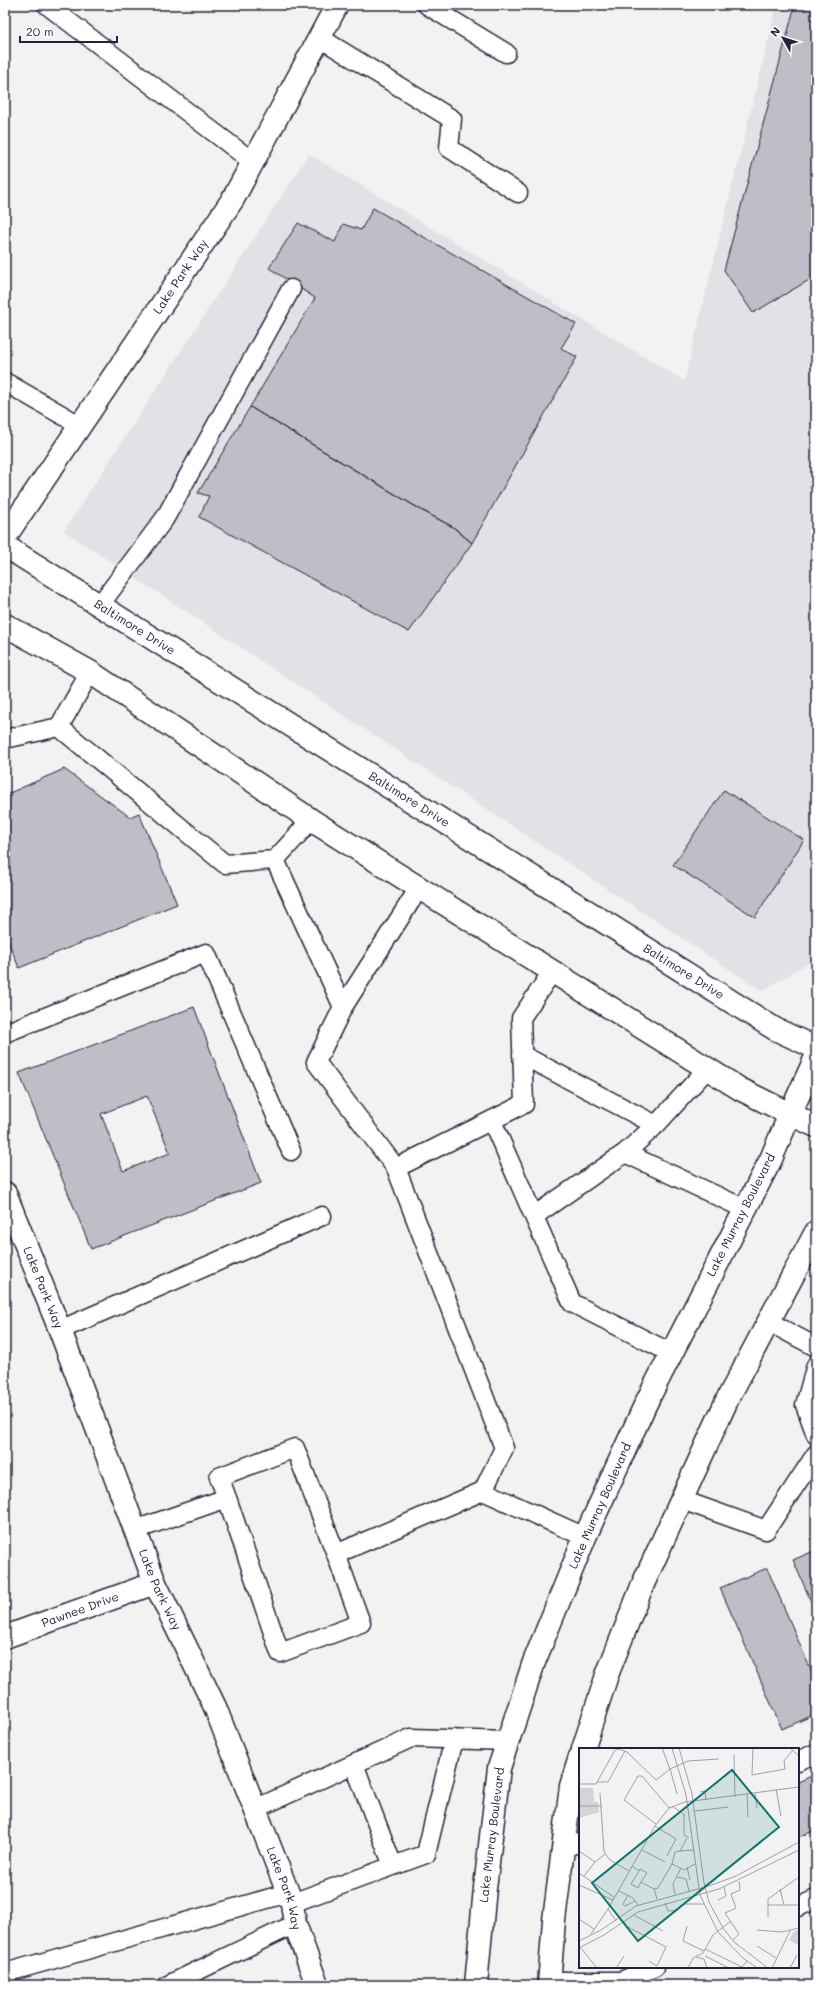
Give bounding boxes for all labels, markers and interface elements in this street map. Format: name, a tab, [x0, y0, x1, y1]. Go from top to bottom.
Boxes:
scale bar	[20, 18, 117, 44]
north arrow	[763, 18, 803, 58]
text: 20 m	[26, 23, 54, 39]
text: N	[766, 23, 783, 39]
street label: Lake Park Way	[149, 236, 211, 317]
street label: Baltimore Drive	[92, 595, 179, 658]
street label: Baltimore Drive	[366, 767, 453, 830]
street label: Baltimore Drive	[641, 939, 728, 1002]
street label: Lake Murray Boulevard	[702, 1150, 778, 1279]
street label: Lake Park Way	[20, 1244, 68, 1331]
street label: Lake Murray Boulevard	[564, 1440, 634, 1571]
street label: Lake Park Way	[136, 1547, 186, 1632]
street label: Pawnee Drive	[39, 1588, 121, 1630]
inset map	[579, 1748, 799, 1968]
street label: Lake Murray Boulevard	[475, 1766, 507, 1903]
street label: Lake Park Way	[264, 1844, 305, 1932]

